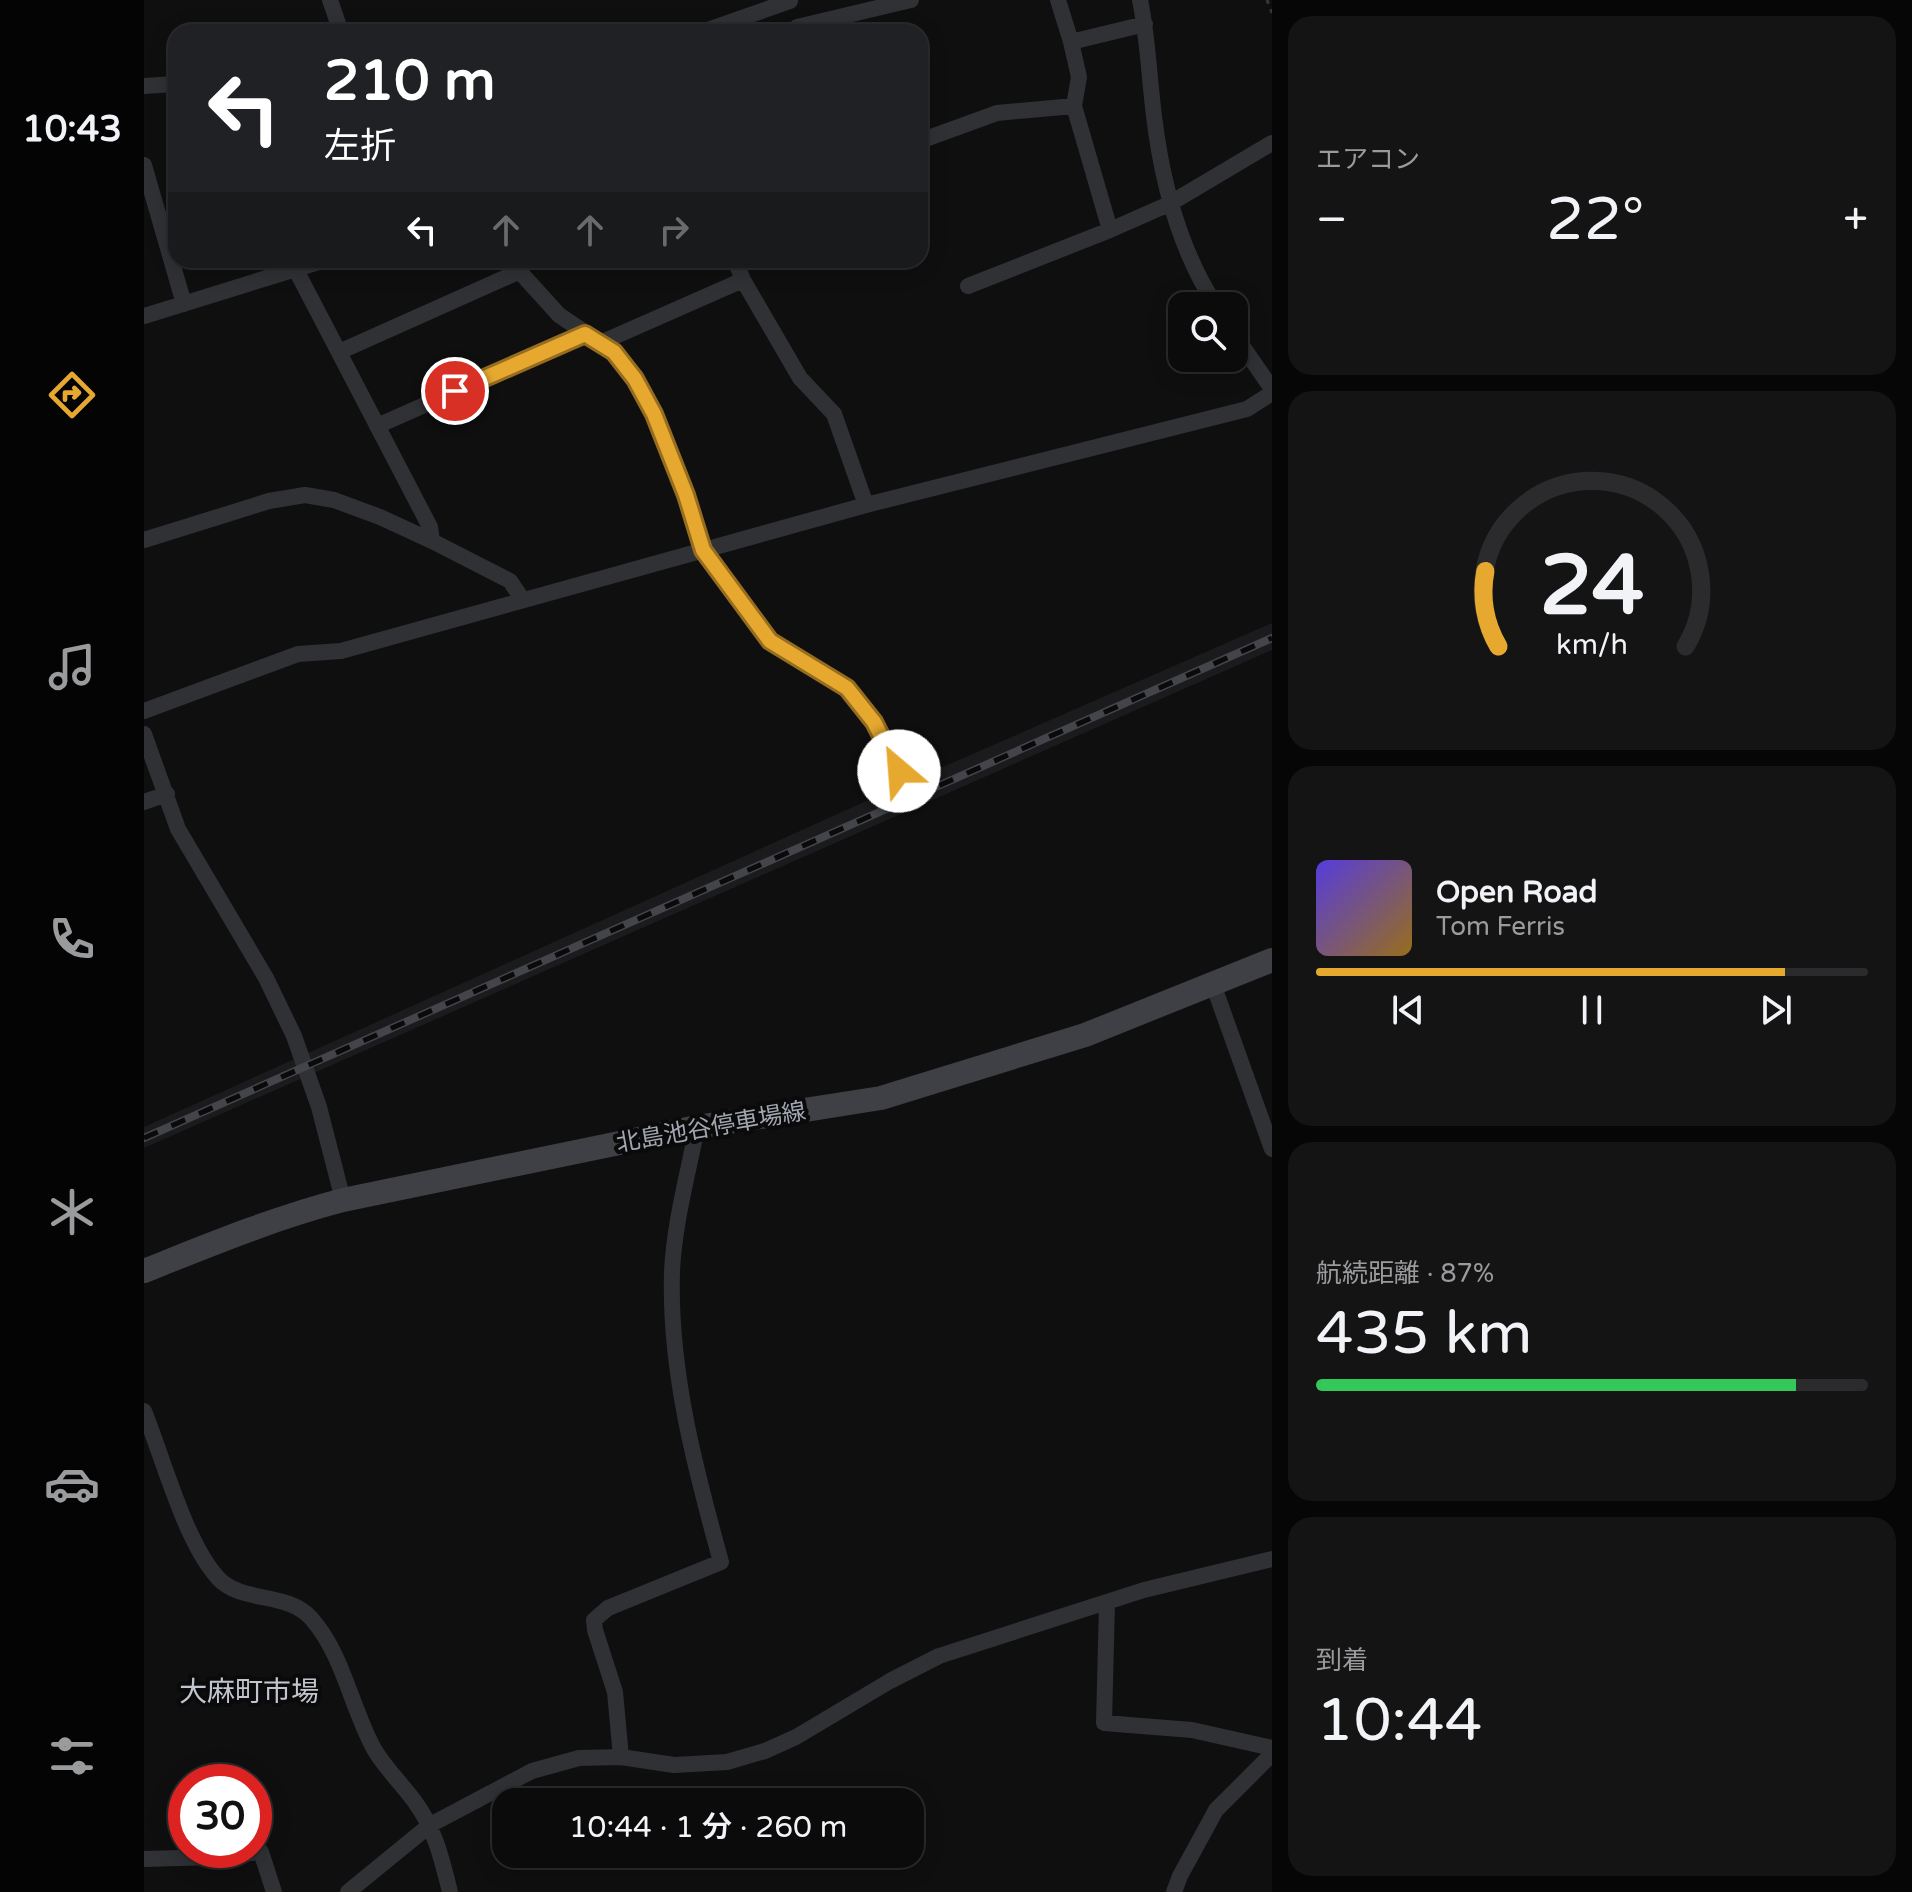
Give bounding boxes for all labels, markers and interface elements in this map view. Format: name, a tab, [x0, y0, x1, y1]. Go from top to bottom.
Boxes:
text: 210 m	[324, 48, 495, 115]
icon: left	[192, 56, 296, 160]
text: 10:43	[22, 108, 122, 151]
text: 左折	[324, 125, 396, 168]
text: エアコン	[1316, 144, 1420, 175]
text: 22°	[1546, 184, 1644, 256]
text: −	[1316, 194, 1347, 247]
text: +	[1843, 194, 1868, 247]
icon: left	[400, 208, 444, 252]
icon: ahead	[484, 208, 528, 252]
icon: ahead	[568, 208, 612, 252]
icon: right	[652, 208, 696, 252]
map controls	[1168, 292, 1248, 372]
button: search	[1168, 292, 1248, 372]
pin	[421, 357, 489, 425]
icon: directions	[44, 367, 100, 423]
icon: arrive	[433, 369, 477, 413]
text: 24	[1540, 536, 1644, 636]
text: km/h	[1556, 628, 1628, 662]
icon: music	[44, 639, 100, 695]
position arrow	[857, 729, 941, 813]
text: Open Road	[1436, 874, 1597, 911]
icon: phone	[44, 911, 100, 967]
text: Tom Ferris	[1436, 911, 1565, 942]
icon: previous	[1386, 988, 1430, 1032]
icon: pause	[1570, 988, 1614, 1032]
icon: next	[1754, 988, 1798, 1032]
street label: 北島池谷停車場線	[614, 1097, 808, 1158]
icon: climate	[44, 1184, 100, 1240]
text: 航続距離 · 87%	[1316, 1258, 1494, 1289]
text: 435 km	[1316, 1298, 1532, 1370]
icon: car	[44, 1456, 100, 1512]
text: 到着	[1316, 1645, 1368, 1676]
district label: 大麻町市場	[179, 1675, 319, 1709]
text: 10:44	[1316, 1685, 1482, 1757]
icon: filters	[44, 1728, 100, 1784]
speed limit sign: 30	[168, 1764, 272, 1868]
text: 10:44 · 1 分 · 260 m	[569, 1809, 847, 1846]

